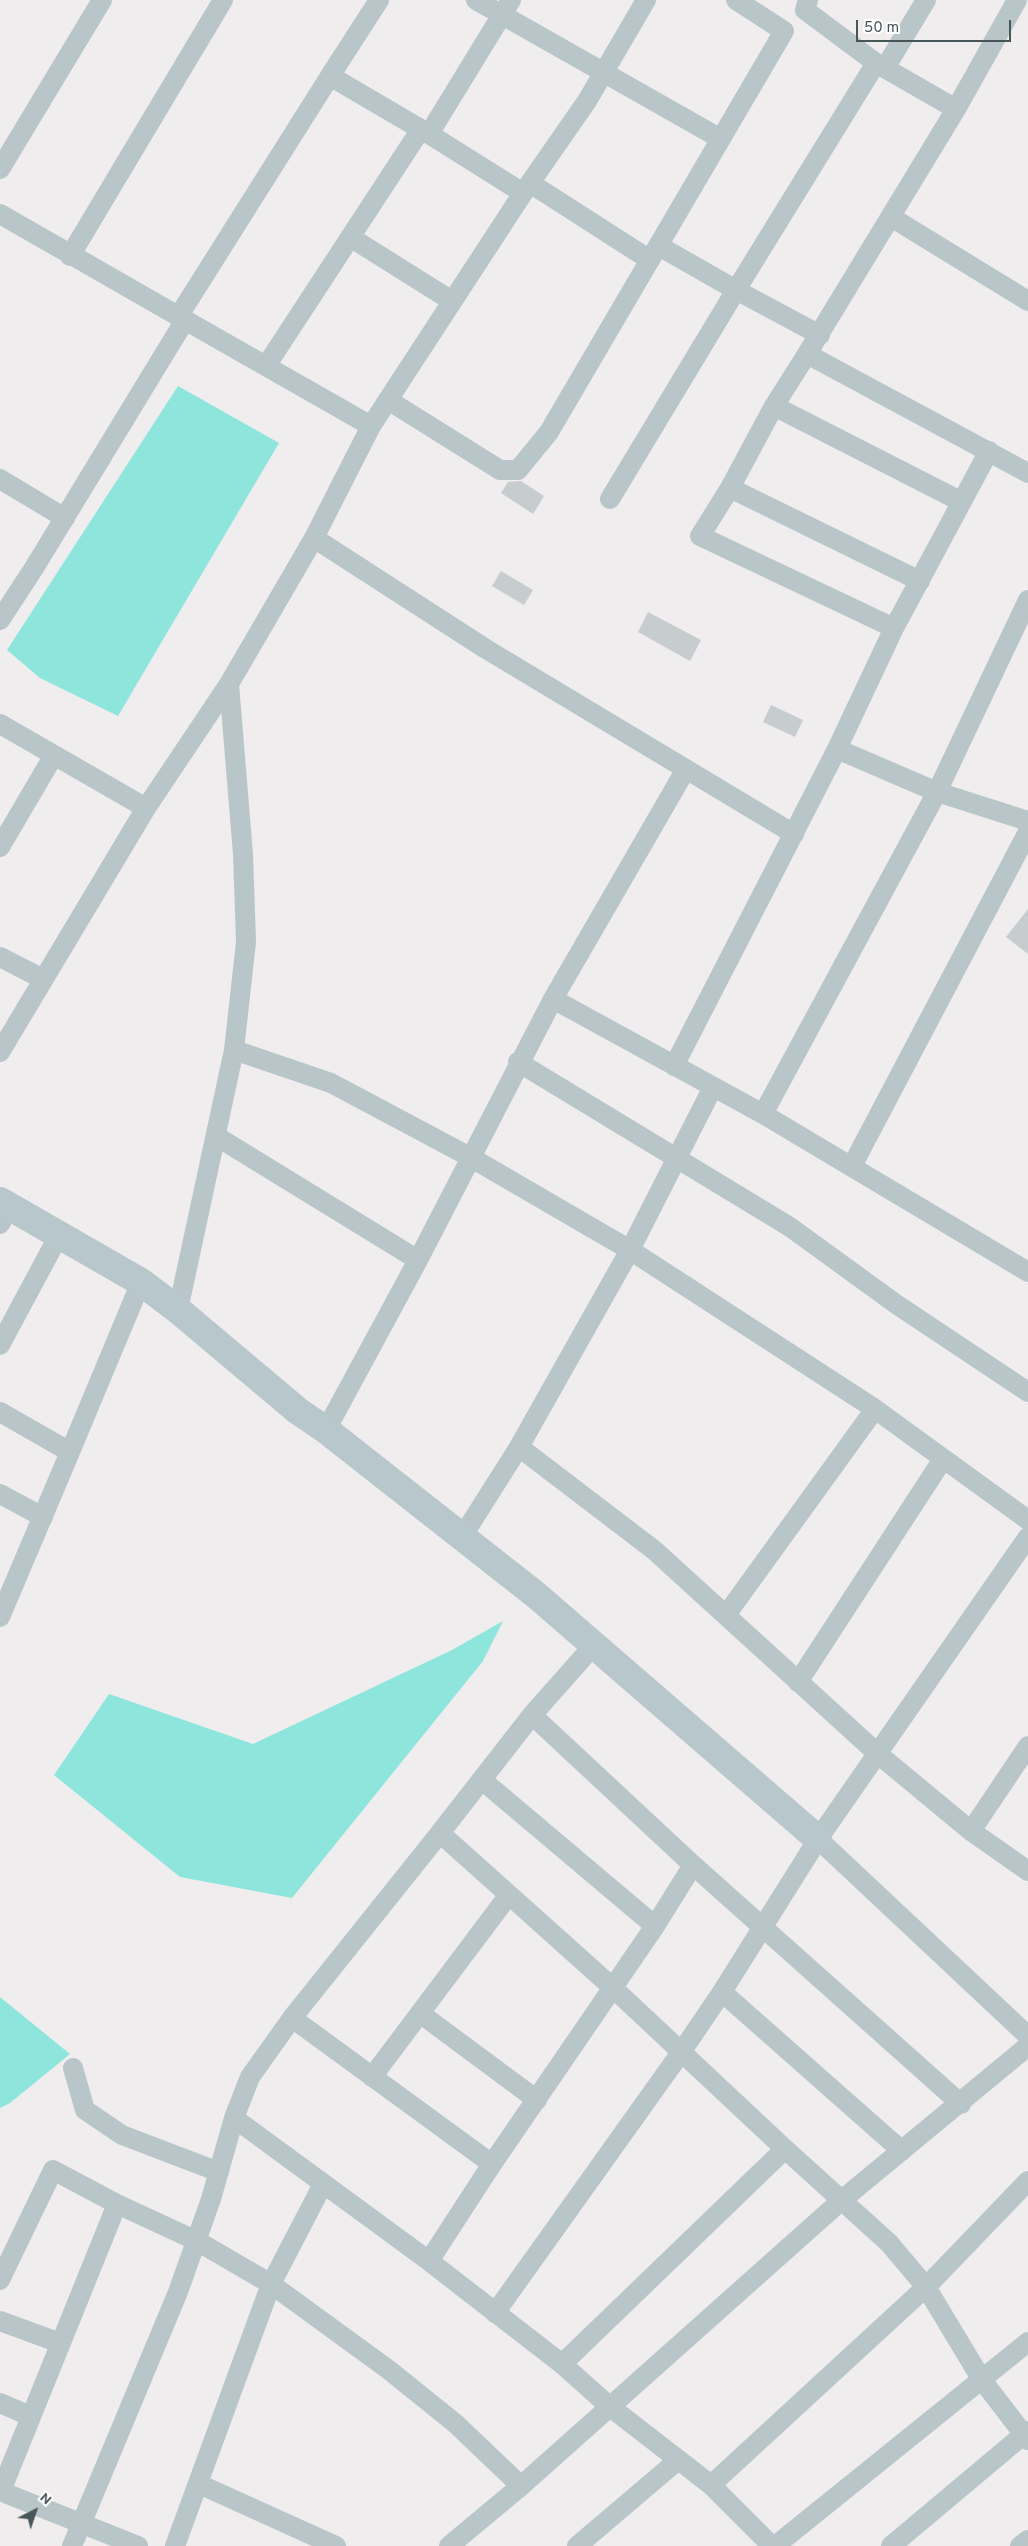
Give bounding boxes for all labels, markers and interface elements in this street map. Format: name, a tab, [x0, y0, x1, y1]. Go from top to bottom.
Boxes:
scale bar	[858, 10, 1013, 42]
text: 50 m	[864, 19, 899, 38]
north arrow	[10, 2486, 60, 2536]
text: N	[36, 2490, 55, 2509]

